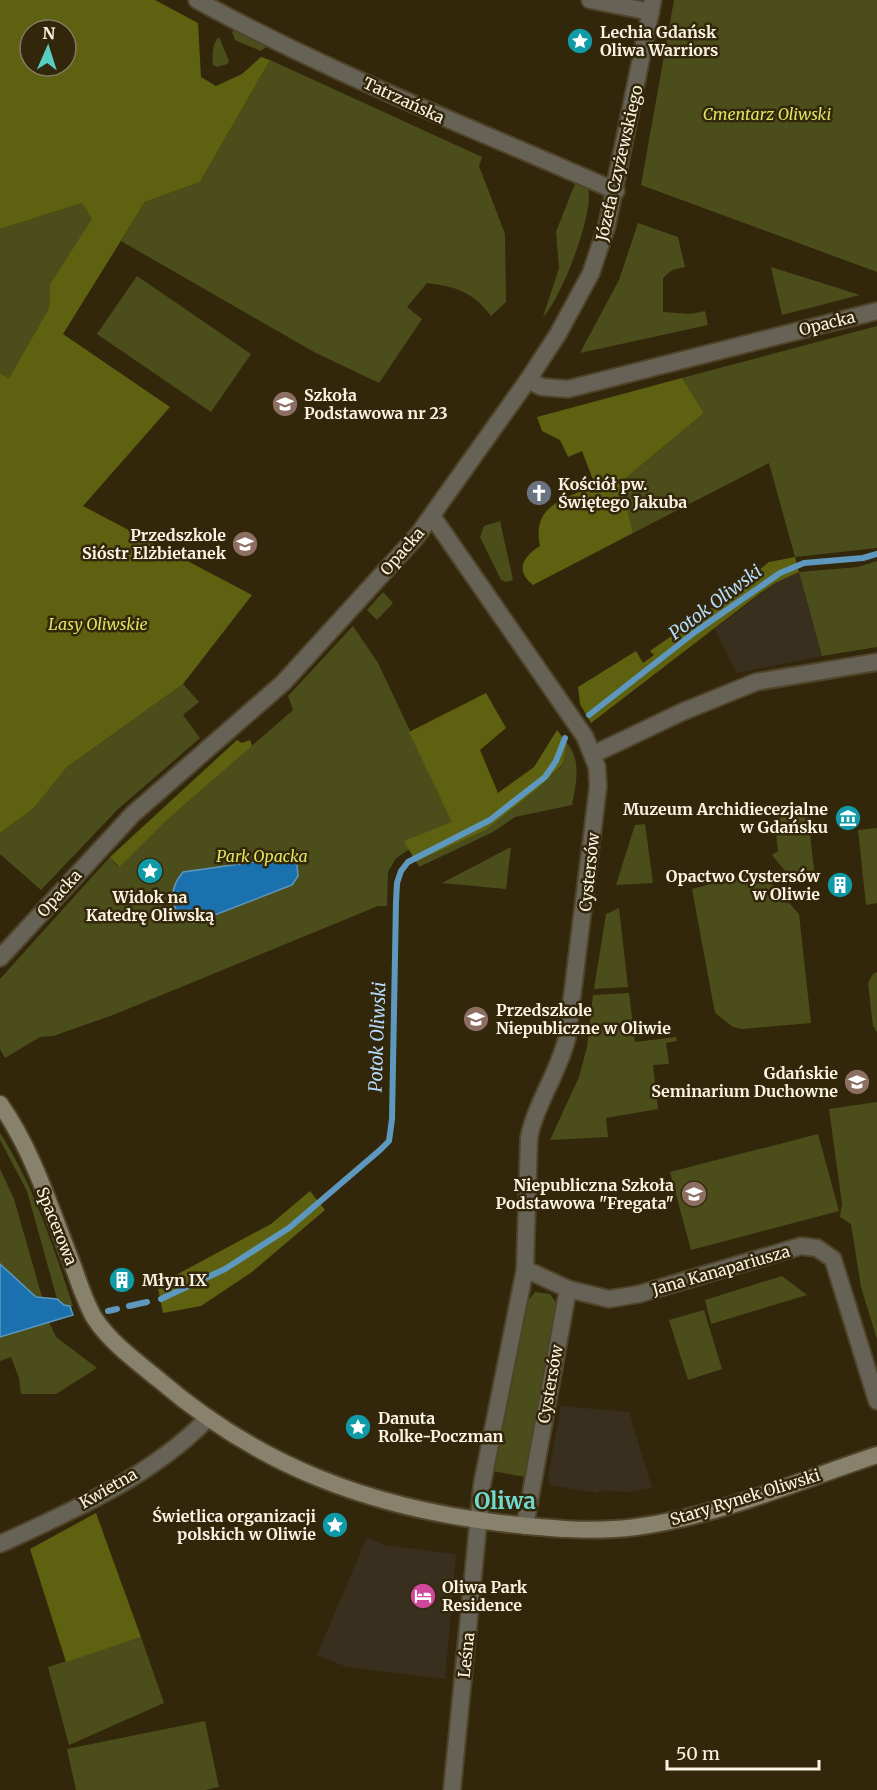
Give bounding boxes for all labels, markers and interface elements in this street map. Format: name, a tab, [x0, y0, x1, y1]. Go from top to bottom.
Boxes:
north arrow	[18, 18, 78, 78]
place label: Lechia Gdańsk Oliwa Warriors	[600, 22, 718, 60]
text: N	[42, 23, 56, 43]
place icon: Lechia Gdańsk Oliwa Warriors	[565, 26, 595, 56]
street label: Tatrzańska	[360, 72, 448, 128]
street label: Józefa Czyżewskiego	[591, 83, 647, 244]
park label: Cmentarz Oliwski	[703, 104, 831, 124]
street label: Opacka	[797, 306, 857, 340]
place label: Szkoła Podstawowa nr 23	[304, 385, 448, 423]
school or university icon: Szkoła Podstawowa nr 23	[270, 389, 300, 419]
place label: Kościół pw. Świętego Jakuba	[558, 474, 687, 512]
church icon: Kościół pw. Świętego Jakuba	[524, 478, 554, 508]
street label: Opacka	[376, 523, 429, 579]
place label: Przedszkole Sióstr Elżbietanek	[82, 525, 227, 563]
school or university icon: Przedszkole Sióstr Elżbietanek	[230, 529, 260, 559]
water label: Potok Oliwski	[664, 559, 766, 645]
park label: Lasy Oliwskie	[48, 614, 148, 634]
place label: Muzeum Archidiecezjalne w Gdańsku	[623, 799, 828, 837]
museum icon: Muzeum Archidiecezjalne w Gdańsku	[833, 803, 863, 833]
street label: Cystersów	[575, 831, 603, 912]
park label: Park Opacka	[216, 846, 308, 866]
place icon: Widok na Katedrę Oliwską	[135, 856, 165, 886]
street label: Opacka	[32, 865, 86, 921]
place label: Opactwo Cystersów w Oliwie	[666, 866, 820, 904]
building icon: Opactwo Cystersów w Oliwie	[825, 870, 855, 900]
place label: Widok na Katedrę Oliwską	[86, 887, 214, 925]
water label: Potok Oliwski	[364, 981, 390, 1093]
place label: Przedszkole Niepubliczne w Oliwie	[496, 1000, 671, 1038]
school or university icon: Przedszkole Niepubliczne w Oliwie	[461, 1004, 491, 1034]
place label: Gdańskie Seminarium Duchowne	[651, 1063, 838, 1101]
school or university icon: Gdańskie Seminarium Duchowne	[842, 1067, 872, 1097]
place label: Niepubliczna Szkoła Podstawowa "Fregata"	[496, 1175, 674, 1213]
school or university icon: Niepubliczna Szkoła Podstawowa "Fregata"	[679, 1179, 709, 1209]
street label: Spacerowa	[32, 1184, 82, 1268]
street label: Jana Kanapariusza	[649, 1241, 793, 1300]
building icon: Młyn IX	[107, 1265, 137, 1295]
place label: Młyn IX	[142, 1270, 207, 1290]
street label: Cystersów	[533, 1343, 567, 1425]
place label: Danuta Rolke-Poczman	[378, 1408, 504, 1446]
place icon: Danuta Rolke-Poczman	[343, 1412, 373, 1442]
street label: Kwietna	[76, 1463, 141, 1513]
street label: Stary Rynek Oliwski	[668, 1465, 822, 1529]
district label: Oliwa	[474, 1487, 536, 1515]
place label: Świetlica organizacji polskich w Oliwie	[152, 1506, 317, 1544]
place icon: Świetlica organizacji polskich w Oliwie	[320, 1510, 350, 1540]
place label: Oliwa Park Residence	[442, 1577, 528, 1615]
hotel icon: Oliwa Park Residence	[408, 1581, 438, 1611]
street label: Leśna	[454, 1631, 478, 1679]
scale bar	[667, 1733, 818, 1771]
text: 50 m	[676, 1742, 720, 1765]

